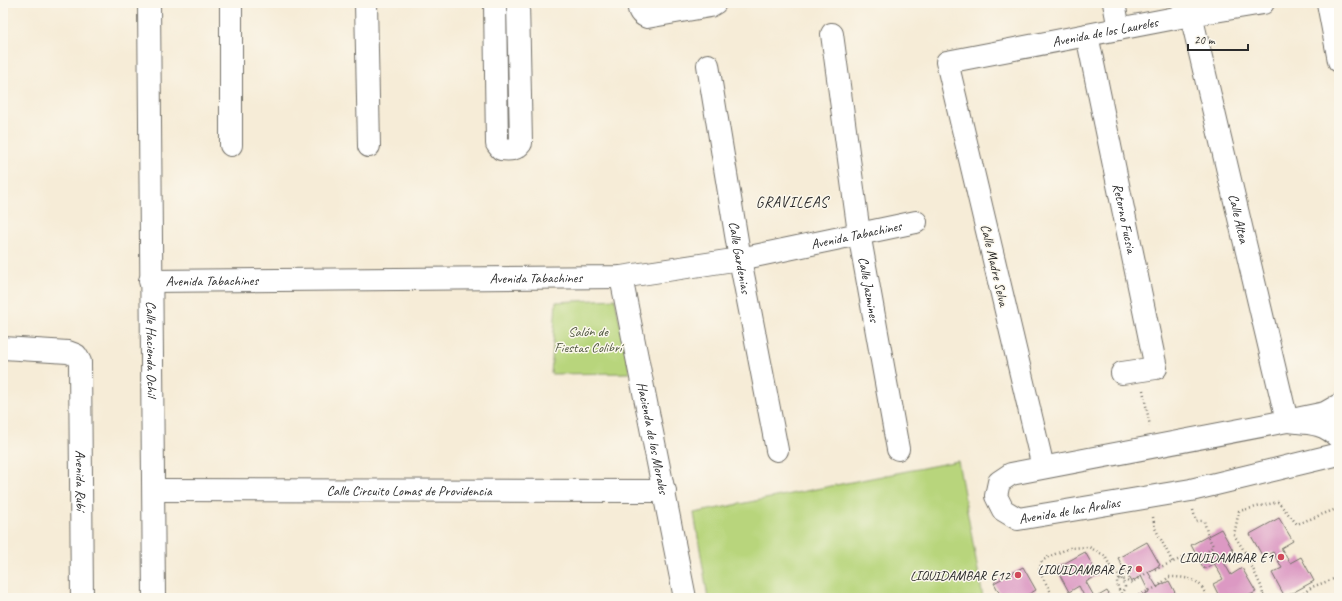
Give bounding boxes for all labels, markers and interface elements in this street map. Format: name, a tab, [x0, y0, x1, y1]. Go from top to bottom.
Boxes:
street label: Avenida de los Laureles	[1051, 13, 1160, 51]
scale bar	[1188, 26, 1248, 52]
text: 20 m	[1194, 32, 1216, 48]
street label: Retorno Fucsia	[1109, 182, 1140, 256]
street label: Calle Altea	[1225, 192, 1253, 246]
district label: GRAVILEAS	[756, 193, 830, 212]
street label: Avenida Tabachines	[809, 217, 904, 253]
street label: Calle Gardenias	[725, 220, 755, 296]
street label: Calle Madre Selva	[977, 223, 1012, 309]
street label: Calle Jazmines	[854, 255, 883, 325]
street label: Avenida Tabachines	[490, 269, 583, 287]
street label: Avenida Tabachines	[166, 272, 259, 290]
street label: Calle Hacienda Ochil	[143, 301, 160, 400]
park label: Salón de Fiestas Colibrí	[554, 323, 625, 356]
street label: Hacienda de los Morales	[633, 380, 672, 497]
street label: Avenida Rubí	[72, 450, 89, 514]
street label: Calle Circuito Lomas de Providencia	[326, 482, 493, 500]
street label: Avenida de las Aralias	[1018, 494, 1123, 528]
place label: LIQUIDAMBAR E1	[1179, 549, 1274, 566]
marker: LIQUIDAMBAR E1	[1276, 552, 1286, 562]
place label: LIQUIDAMBAR E7	[1037, 561, 1132, 578]
marker: LIQUIDAMBAR E7	[1134, 564, 1144, 574]
place label: LIQUIDAMBAR E12	[910, 567, 1012, 584]
marker: LIQUIDAMBAR E12	[1013, 570, 1023, 580]

